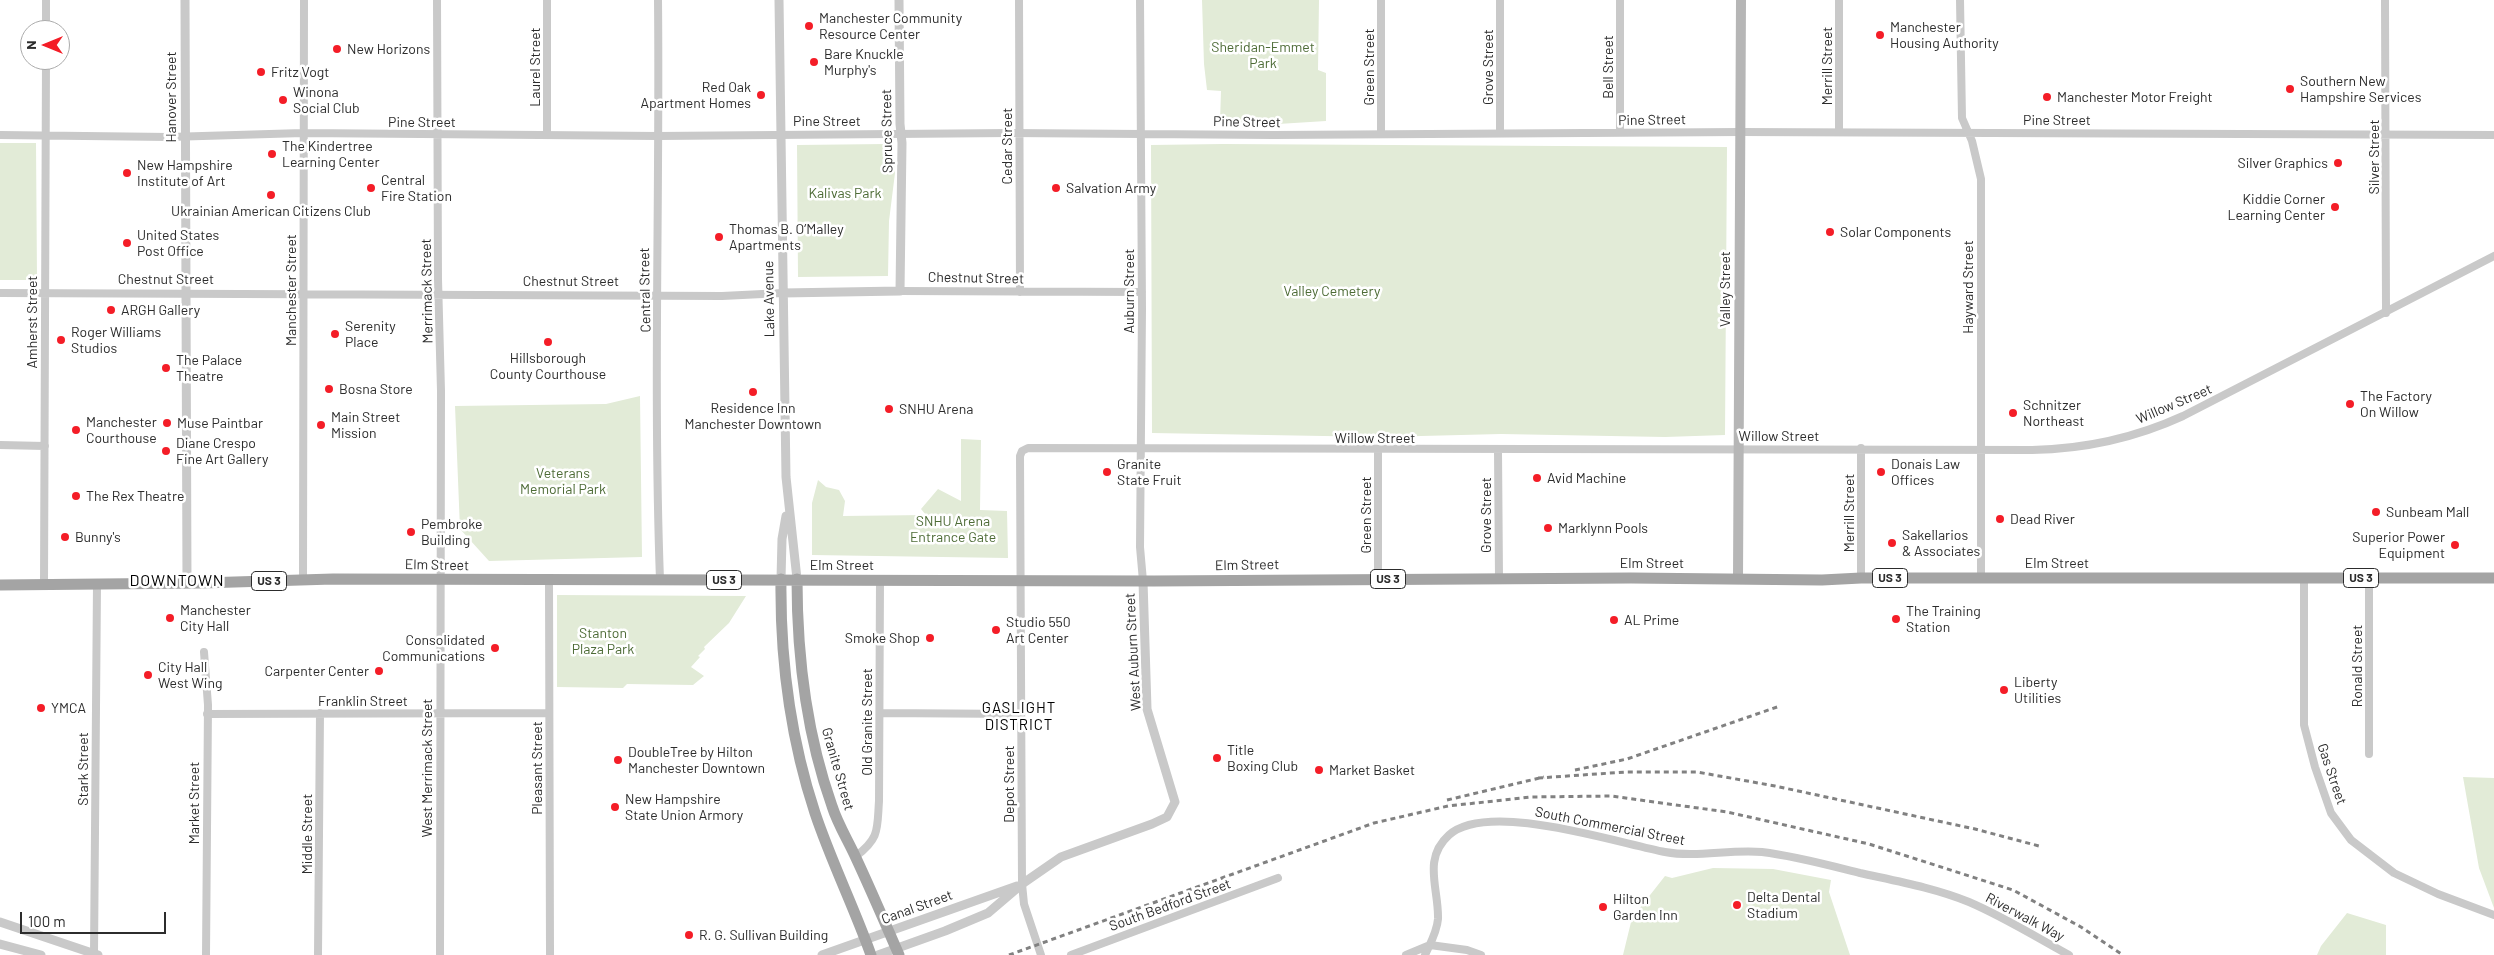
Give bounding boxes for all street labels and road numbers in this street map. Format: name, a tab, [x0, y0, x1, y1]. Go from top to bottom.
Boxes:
street label: Laurel Street	[527, 27, 543, 107]
street label: Merrill Street	[1819, 27, 1835, 105]
street label: Green Street	[1361, 28, 1377, 106]
street label: Grove Street	[1480, 29, 1496, 105]
street label: Bell Street	[1600, 35, 1616, 99]
street label: Hanover Street	[163, 51, 179, 143]
street label: Spruce Street	[878, 89, 896, 173]
street label: Cedar Street	[999, 108, 1015, 184]
street label: Pine Street	[1618, 111, 1686, 129]
street label: Pine Street	[2023, 112, 2091, 128]
street label: Pine Street	[793, 113, 861, 129]
street label: Pine Street	[1213, 113, 1281, 131]
street label: Pine Street	[388, 114, 456, 130]
street label: Silver Street	[2366, 120, 2382, 194]
street label: Manchester Street	[283, 234, 299, 346]
street label: Merrimack Street	[418, 238, 436, 344]
street label: Hayward Street	[1960, 240, 1976, 334]
street label: Central Street	[636, 247, 654, 333]
street label: Auburn Street	[1121, 249, 1137, 333]
street label: Valley Street	[1717, 251, 1733, 327]
street label: Lake Avenue	[760, 261, 778, 337]
street label: Chestnut Street	[928, 269, 1024, 287]
street label: Chestnut Street	[118, 271, 214, 287]
street label: Chestnut Street	[523, 273, 619, 289]
street label: Amherst Street	[24, 276, 40, 368]
street label: Willow Street	[2134, 380, 2214, 428]
street label: Willow Street	[1739, 428, 1819, 444]
street label: Willow Street	[1335, 430, 1415, 446]
street label: Merrill Street	[1841, 474, 1857, 552]
street label: Green Street	[1358, 476, 1374, 554]
street label: Grove Street	[1478, 477, 1494, 553]
street label: Elm Street	[1620, 555, 1684, 571]
street label: Elm Street	[2025, 555, 2089, 571]
street label: Elm Street	[405, 556, 469, 574]
street label: Elm Street	[1215, 556, 1279, 574]
street label: Elm Street	[810, 557, 874, 573]
road number: US 3	[1872, 568, 1908, 588]
road number: US 3	[2344, 568, 2378, 588]
road number: US 3	[706, 570, 742, 590]
road number: US 3	[1370, 570, 1406, 588]
road number: US 3	[252, 572, 286, 590]
street label: West Auburn Street	[1122, 592, 1144, 712]
street label: Ronald Street	[2349, 625, 2365, 707]
street label: Old Granite Street	[859, 668, 875, 776]
street label: Franklin Street	[318, 693, 408, 709]
street label: West Merrimack Street	[419, 699, 435, 837]
street label: Pleasant Street	[529, 721, 545, 815]
street label: Granite Street	[818, 726, 858, 812]
street label: Stark Street	[75, 732, 91, 806]
street label: Gas Street	[2314, 741, 2350, 807]
street label: Depot Street	[1001, 745, 1017, 823]
street label: Market Street	[186, 762, 202, 844]
street label: Middle Street	[299, 794, 315, 874]
street label: South Commercial Street	[1533, 803, 1687, 849]
street label: South Bedford Street	[1107, 875, 1233, 935]
street label: Canal Street	[879, 886, 955, 928]
street label: Riverwalk Way	[1983, 889, 2067, 945]

